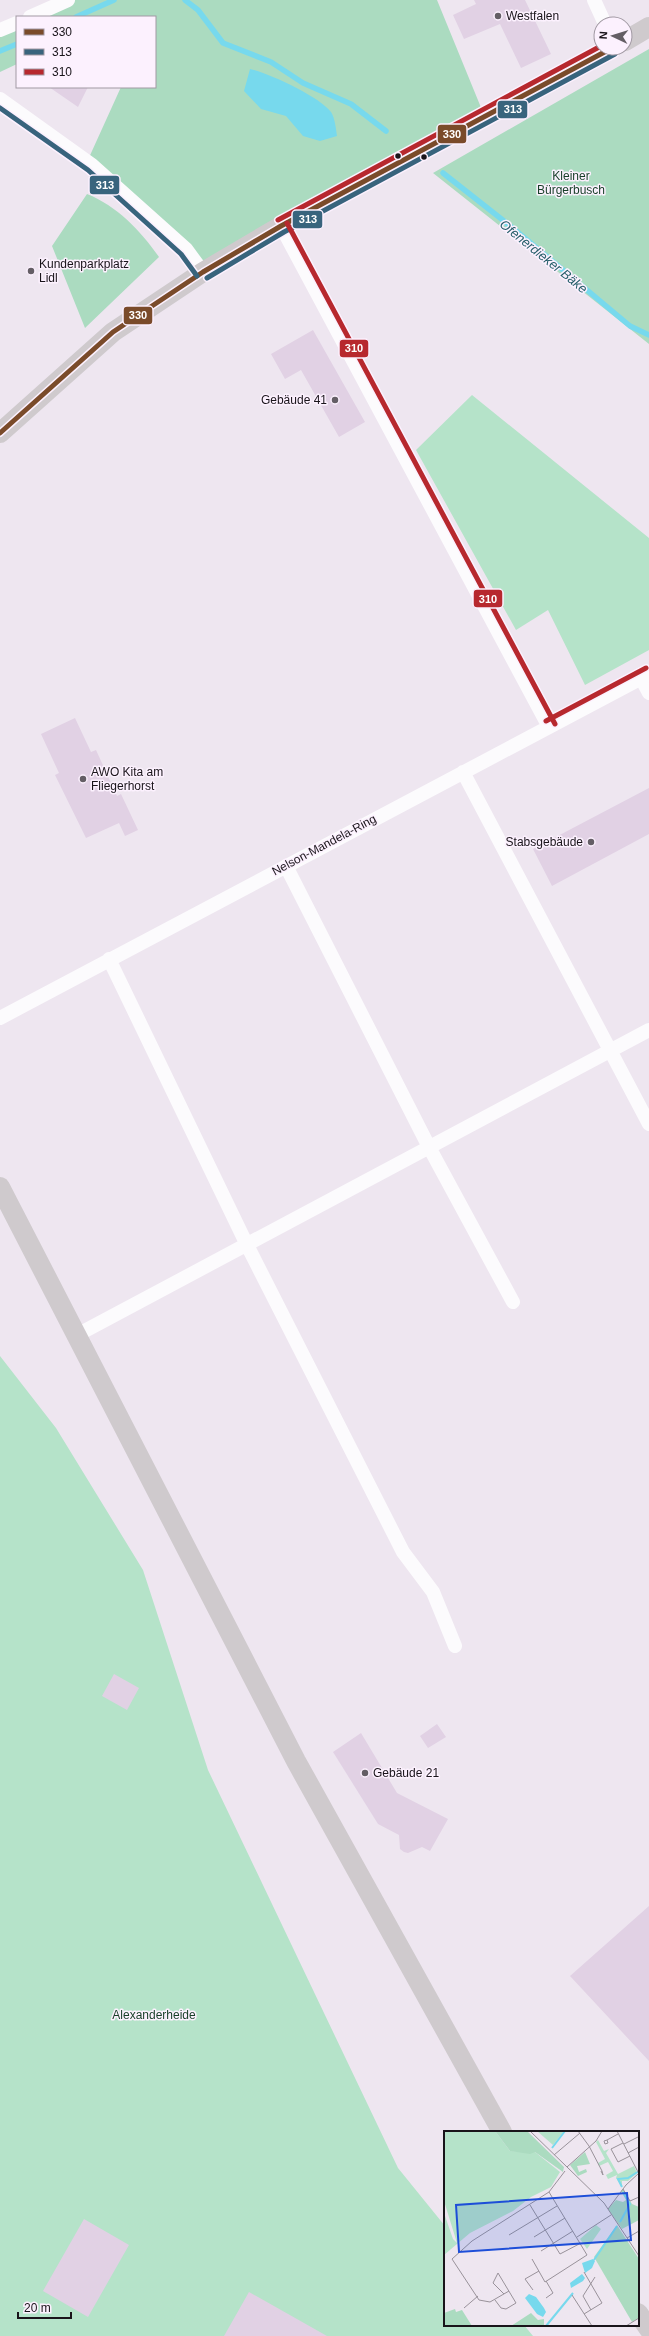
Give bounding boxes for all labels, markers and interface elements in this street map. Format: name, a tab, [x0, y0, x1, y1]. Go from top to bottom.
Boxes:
place label: Westfalen	[506, 9, 559, 23]
marker: Westfalen	[493, 11, 503, 21]
legend	[16, 16, 156, 88]
north arrow	[593, 16, 633, 56]
text: 330	[52, 25, 72, 39]
text: N	[597, 31, 609, 40]
text: 313	[52, 45, 72, 59]
text: 310	[52, 65, 72, 79]
line badge: 313	[497, 100, 528, 119]
text: 313	[504, 103, 522, 115]
line badge: 330	[437, 124, 467, 144]
text: 330	[443, 128, 461, 140]
unlabelled marker	[393, 151, 403, 161]
unlabelled marker	[419, 152, 429, 162]
park label: Kleiner Bürgerbusch	[537, 169, 605, 197]
line badge: 313	[89, 175, 120, 195]
text: 313	[96, 179, 114, 191]
line badge: 313	[292, 210, 323, 229]
text: 313	[299, 213, 317, 225]
water label: Ofenerdieker Bäke	[497, 216, 591, 296]
place label: Kundenparkplatz Lidl	[39, 257, 129, 285]
marker: Kundenparkplatz Lidl	[26, 266, 36, 276]
line badge: 330	[123, 306, 153, 325]
text: 330	[129, 309, 147, 321]
line badge: 310	[339, 339, 369, 358]
text: 310	[345, 342, 363, 354]
place label: Gebäude 41	[261, 393, 327, 407]
marker: Gebäude 41	[330, 395, 340, 405]
line badge: 310	[473, 589, 503, 608]
text: 310	[479, 593, 497, 605]
place label: AWO Kita am Fliegerhorst	[91, 765, 163, 793]
marker: AWO Kita am Fliegerhorst	[78, 774, 88, 784]
street label: Nelson-Mandela-Ring	[269, 812, 379, 878]
place label: Stabsgebäude	[506, 835, 583, 849]
marker: Stabsgebäude	[586, 837, 596, 847]
place label: Gebäude 21	[373, 1766, 439, 1780]
marker: Gebäude 21	[360, 1768, 370, 1778]
park label: Alexanderheide	[112, 2008, 196, 2022]
inset map	[444, 2131, 639, 2326]
scale bar	[18, 2294, 71, 2320]
text: 20 m	[24, 2301, 51, 2315]

